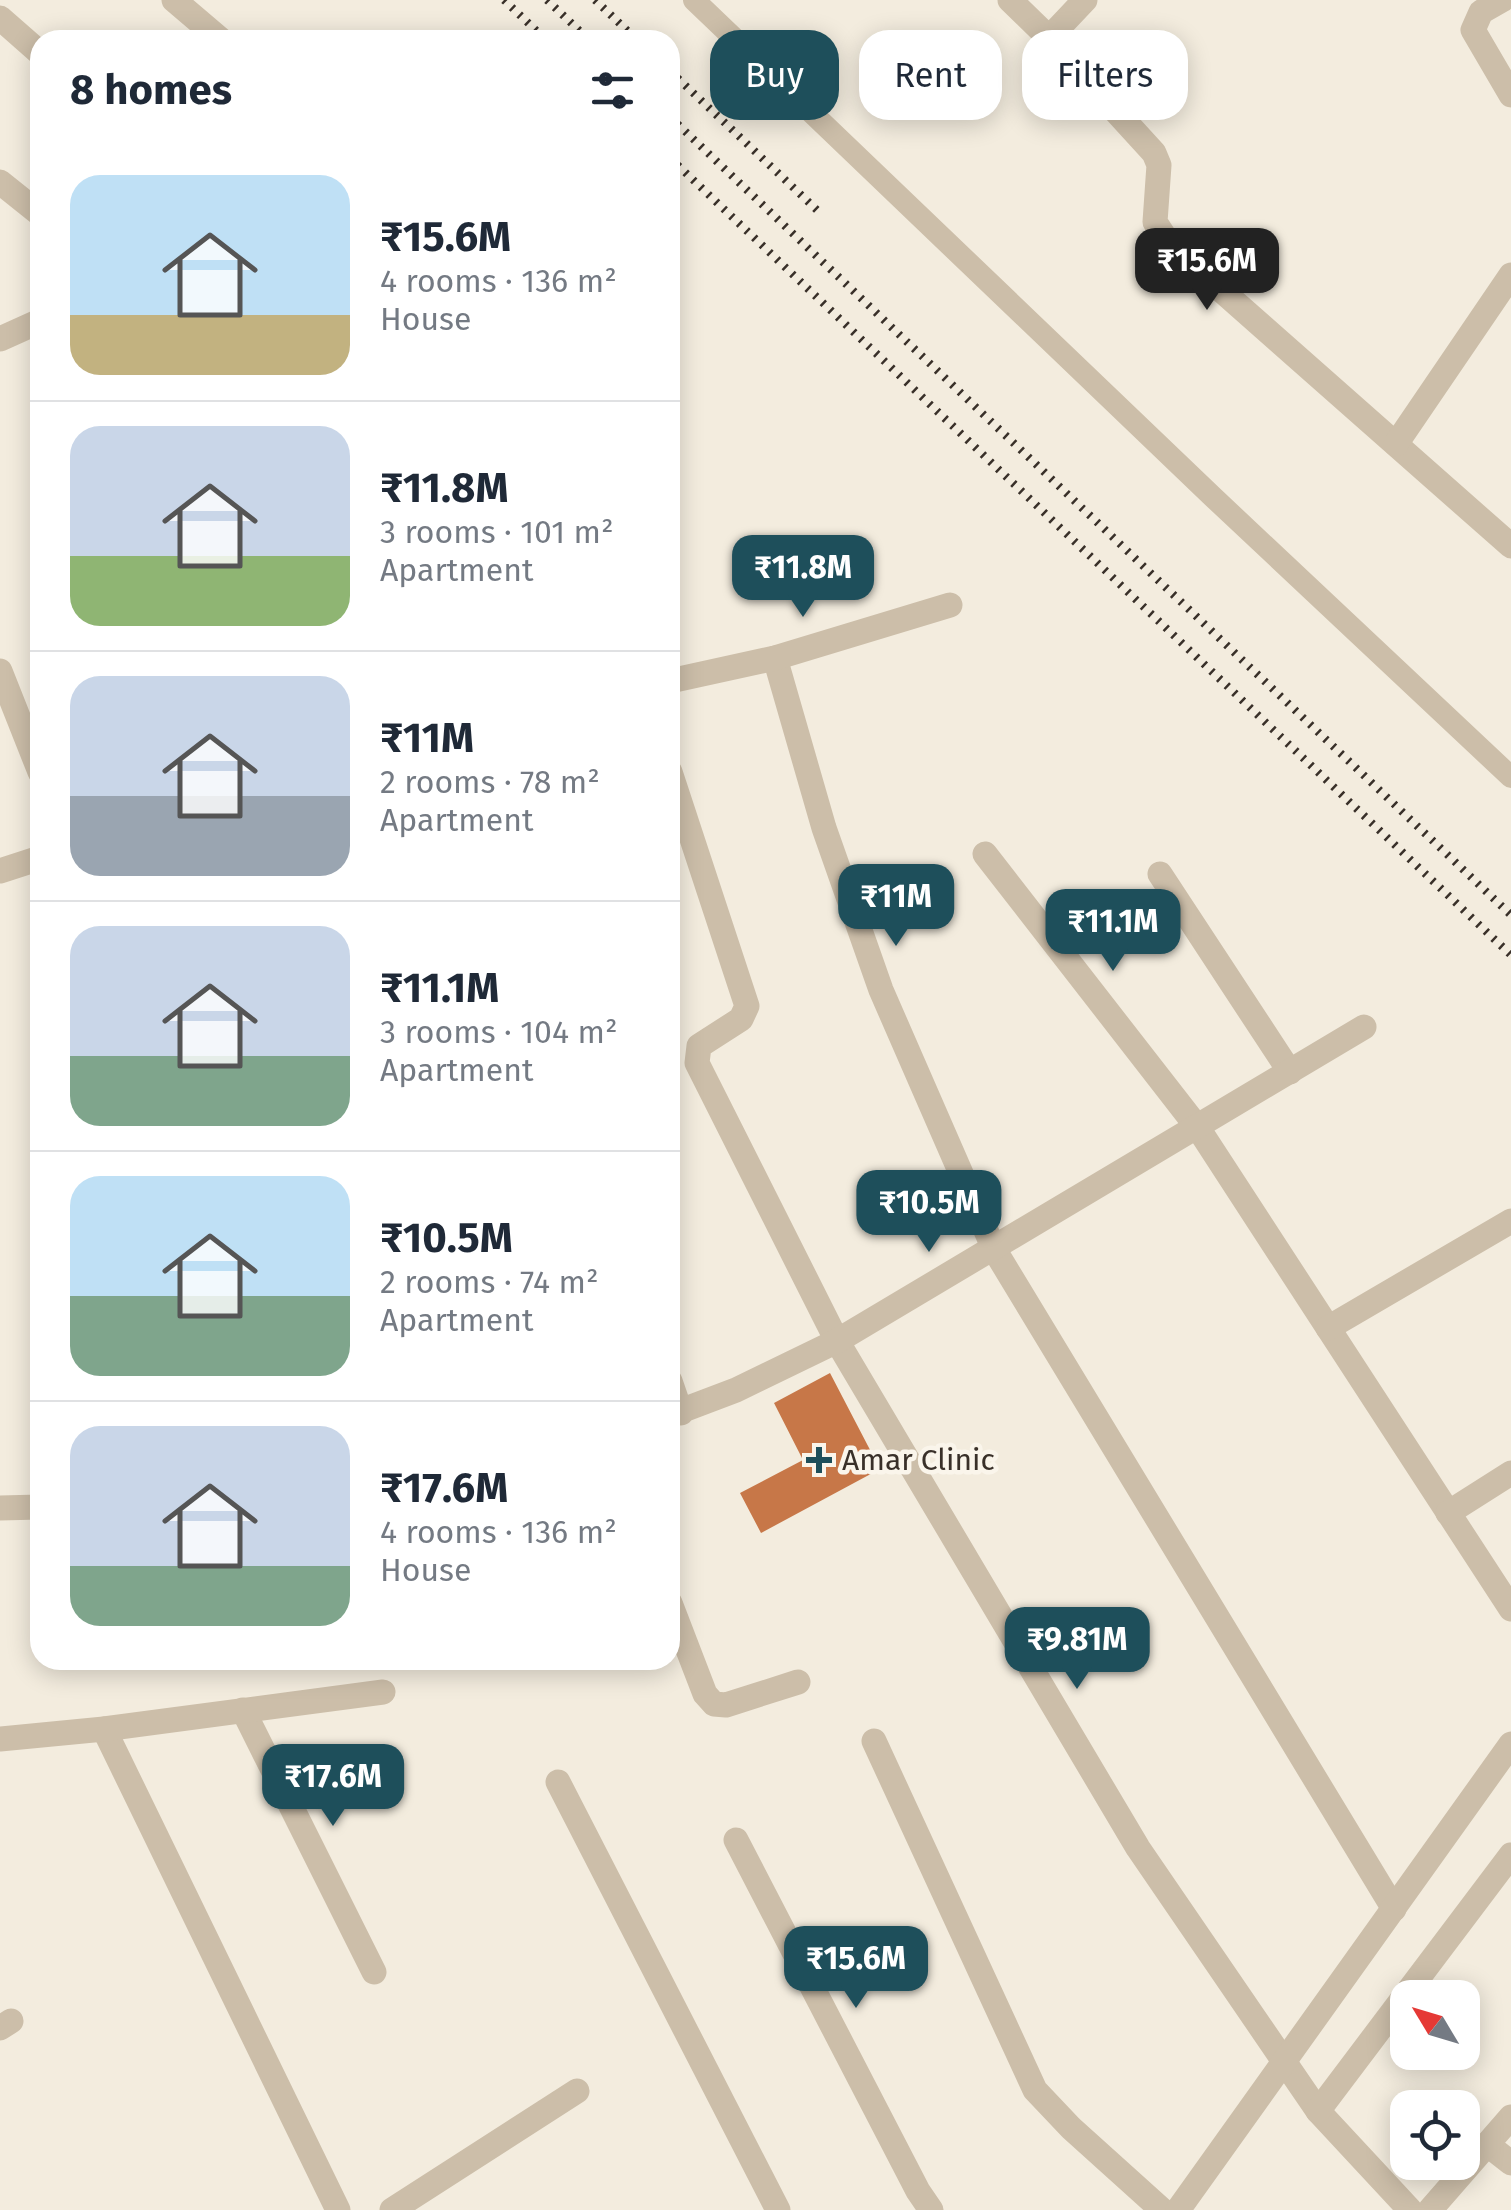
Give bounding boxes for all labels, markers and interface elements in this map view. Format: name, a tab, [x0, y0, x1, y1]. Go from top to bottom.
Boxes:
chip: Buy	[710, 30, 839, 120]
chip: Rent	[859, 30, 1002, 120]
chip: Filters	[1022, 30, 1188, 120]
icon: filters	[585, 63, 640, 118]
text: 8 homes	[70, 65, 232, 115]
text: ₹15.6M	[380, 212, 511, 262]
icon: home	[150, 215, 270, 335]
pin: ₹15.6M	[1126, 228, 1288, 313]
text: ₹15.6M	[1157, 241, 1257, 279]
text: 4 rooms · 136 m²	[380, 262, 617, 300]
text: House	[380, 300, 471, 338]
text: ₹11.8M	[380, 463, 508, 513]
icon: home	[150, 466, 270, 586]
text: 3 rooms · 101 m²	[380, 513, 614, 551]
pin: ₹11.8M	[722, 535, 884, 620]
text: ₹11.8M	[754, 548, 852, 586]
text: Apartment	[380, 551, 534, 589]
text: ₹11M	[380, 713, 474, 763]
icon: home	[150, 716, 270, 836]
text: 2 rooms · 78 m²	[380, 763, 600, 801]
text: Apartment	[380, 801, 534, 839]
pin: ₹11M	[837, 864, 955, 949]
text: ₹11M	[860, 877, 932, 915]
pin: ₹11.1M	[1032, 889, 1194, 974]
text: ₹11.1M	[1068, 902, 1158, 940]
text: ₹11.1M	[380, 963, 499, 1013]
icon: home	[150, 966, 270, 1086]
text: 3 rooms · 104 m²	[380, 1013, 618, 1051]
text: Apartment	[380, 1051, 534, 1089]
pin: ₹10.5M	[848, 1170, 1010, 1255]
text: ₹10.5M	[878, 1183, 980, 1221]
text: ₹10.5M	[380, 1213, 513, 1263]
icon: home	[150, 1216, 270, 1336]
text: 2 rooms · 74 m²	[380, 1263, 599, 1301]
text: Apartment	[380, 1301, 534, 1339]
place label: Amar Clinic	[842, 1442, 995, 1478]
marker: Amar Clinic	[806, 1447, 832, 1473]
text: ₹17.6M	[380, 1463, 508, 1513]
icon: home	[150, 1466, 270, 1586]
text: 4 rooms · 136 m²	[380, 1513, 617, 1551]
text: House	[380, 1551, 471, 1589]
pin: ₹9.81M	[996, 1607, 1158, 1692]
text: ₹9.81M	[1027, 1620, 1127, 1658]
pin: ₹17.6M	[252, 1744, 414, 1829]
text: ₹17.6M	[284, 1757, 382, 1795]
pin: ₹15.6M	[775, 1926, 937, 2011]
text: ₹15.6M	[806, 1939, 906, 1977]
north arrow	[1390, 1980, 1480, 2070]
map controls	[1390, 1980, 1480, 2180]
button: locate	[1390, 2090, 1480, 2180]

